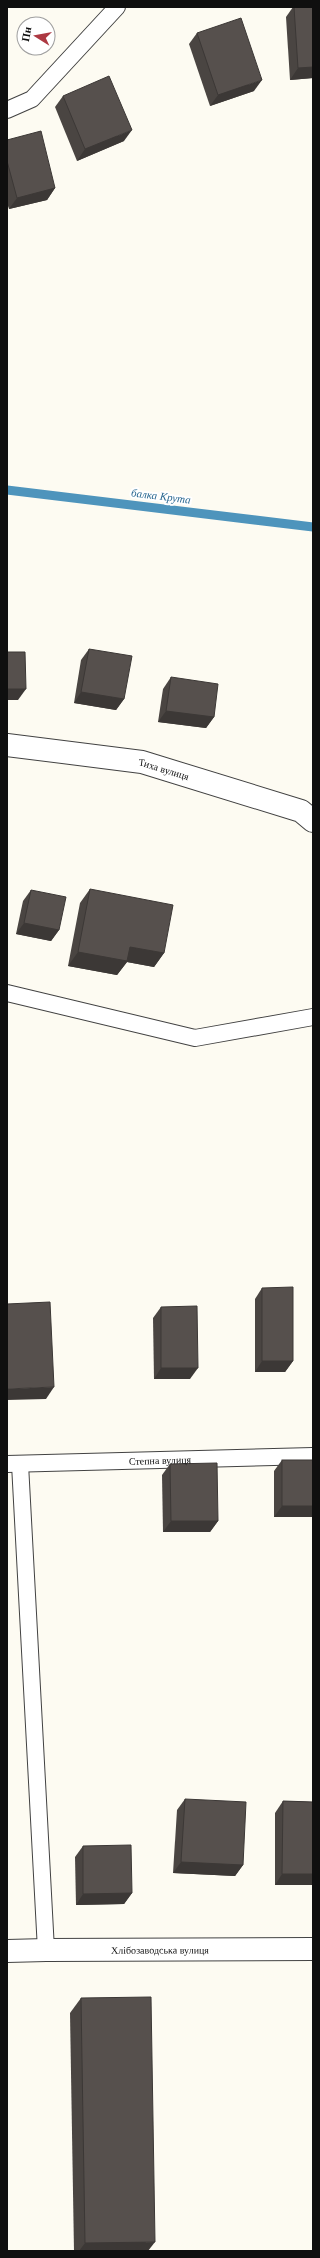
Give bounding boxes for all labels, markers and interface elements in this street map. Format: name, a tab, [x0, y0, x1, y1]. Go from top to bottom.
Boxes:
north arrow	[16, 16, 56, 56]
text: Пн	[19, 25, 34, 43]
water label: балка Крута	[130, 486, 192, 506]
street label: Тиха вулиця	[138, 757, 191, 782]
street label: Степна вулиця	[129, 1454, 192, 1467]
street label: Хлібозаводська вулиця	[111, 1944, 209, 1956]

